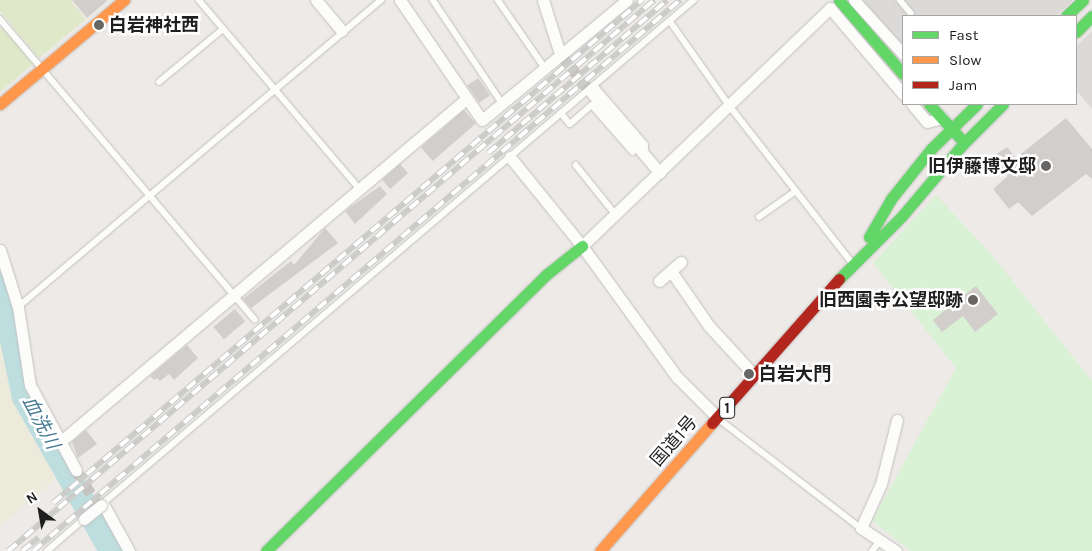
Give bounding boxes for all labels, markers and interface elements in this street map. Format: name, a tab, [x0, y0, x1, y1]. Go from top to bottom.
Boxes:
place label: 白岩神社西	[109, 14, 199, 36]
legend	[902, 15, 1077, 105]
marker: 白岩神社西	[93, 19, 105, 31]
text: Fast	[949, 26, 978, 44]
text: Slow	[949, 51, 981, 69]
text: Jam	[949, 76, 977, 94]
place label: 旧伊藤博文邸	[928, 155, 1036, 177]
marker: 旧伊藤博文邸	[1040, 160, 1052, 172]
place label: 旧西園寺公望邸跡	[819, 289, 963, 311]
marker: 旧西園寺公望邸跡	[967, 294, 979, 306]
place label: 白岩大門	[759, 363, 831, 385]
marker: 白岩大門	[743, 368, 755, 380]
water label: 血洗川	[17, 392, 63, 454]
road number: 1	[718, 394, 736, 422]
street label: 国道1号	[646, 411, 702, 471]
north arrow	[15, 486, 65, 536]
text: N	[23, 488, 41, 508]

